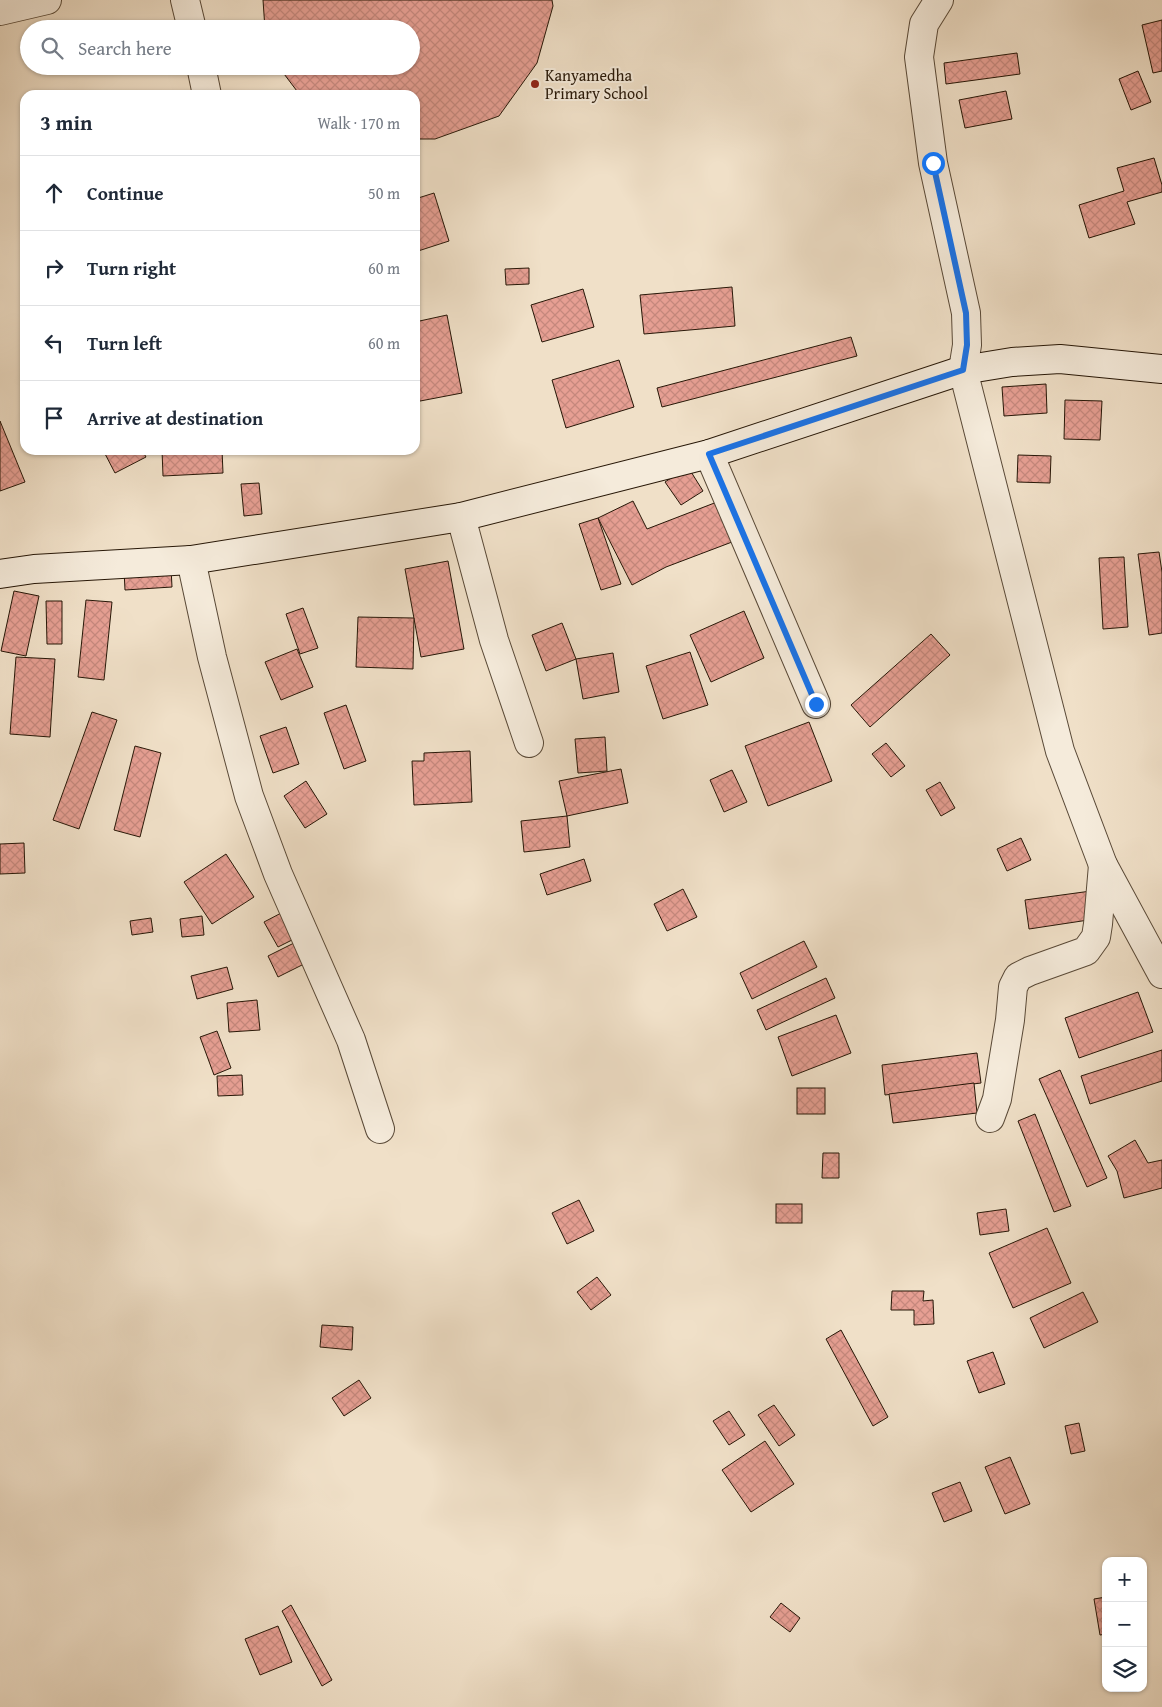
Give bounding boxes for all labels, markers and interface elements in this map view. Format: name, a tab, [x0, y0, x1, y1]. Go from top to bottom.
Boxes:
search box	[20, 20, 420, 75]
icon: search	[38, 34, 66, 62]
text: Search here	[78, 34, 172, 62]
place label: Kanyamedha Primary School	[545, 63, 648, 105]
marker: Kanyamedha Primary School	[529, 78, 541, 90]
text: 3 min	[40, 107, 92, 138]
text: Walk · 170 m	[317, 111, 400, 135]
route start	[922, 152, 945, 175]
icon: ahead	[40, 179, 68, 207]
text: Continue	[87, 179, 164, 207]
text: 50 m	[368, 181, 400, 205]
icon: right	[40, 254, 68, 282]
text: Turn right	[87, 254, 176, 282]
text: 60 m	[368, 256, 400, 280]
icon: left	[40, 329, 68, 357]
text: Turn left	[87, 329, 162, 357]
text: 60 m	[368, 331, 400, 355]
icon: arrive	[40, 404, 68, 432]
text: Arrive at destination	[87, 404, 263, 432]
route end	[805, 693, 828, 716]
map controls	[1102, 1557, 1147, 1692]
button: +	[1102, 1557, 1147, 1602]
button: −	[1102, 1602, 1147, 1647]
button: layers	[1102, 1647, 1147, 1692]

